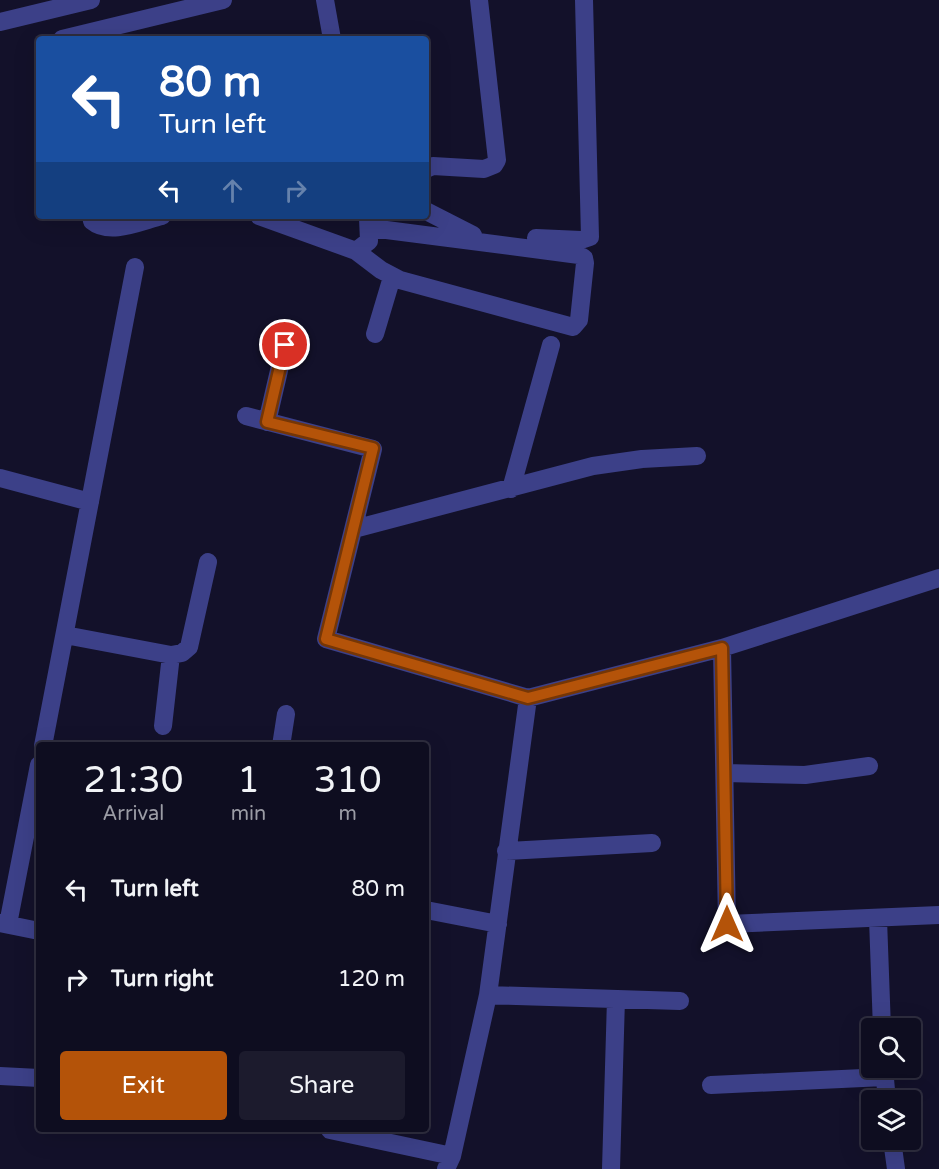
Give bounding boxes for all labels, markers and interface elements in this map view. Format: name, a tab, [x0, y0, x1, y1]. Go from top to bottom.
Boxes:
text: 80 m	[159, 57, 261, 108]
icon: left	[60, 60, 138, 138]
text: Turn left	[159, 108, 266, 141]
icon: left	[153, 174, 186, 207]
icon: ahead	[216, 174, 249, 207]
icon: right	[279, 174, 312, 207]
pin	[259, 319, 310, 370]
icon: arrive	[268, 328, 301, 361]
text: 21:30	[83, 759, 183, 802]
text: 1	[237, 759, 260, 802]
text: 310	[314, 759, 382, 802]
text: Arrival	[102, 802, 164, 826]
text: min	[231, 802, 266, 826]
text: m	[338, 802, 357, 826]
icon: left	[60, 873, 93, 906]
text: Turn left	[111, 876, 199, 902]
text: 80 m	[351, 876, 405, 902]
position arrow	[695, 892, 759, 956]
icon: right	[60, 963, 93, 996]
text: Turn right	[111, 966, 213, 992]
text: 120 m	[338, 966, 405, 992]
map controls	[861, 1018, 921, 1150]
button: search	[861, 1018, 921, 1078]
button: Exit	[60, 1051, 227, 1120]
button: Share	[239, 1051, 405, 1120]
button: layers	[861, 1090, 921, 1150]

